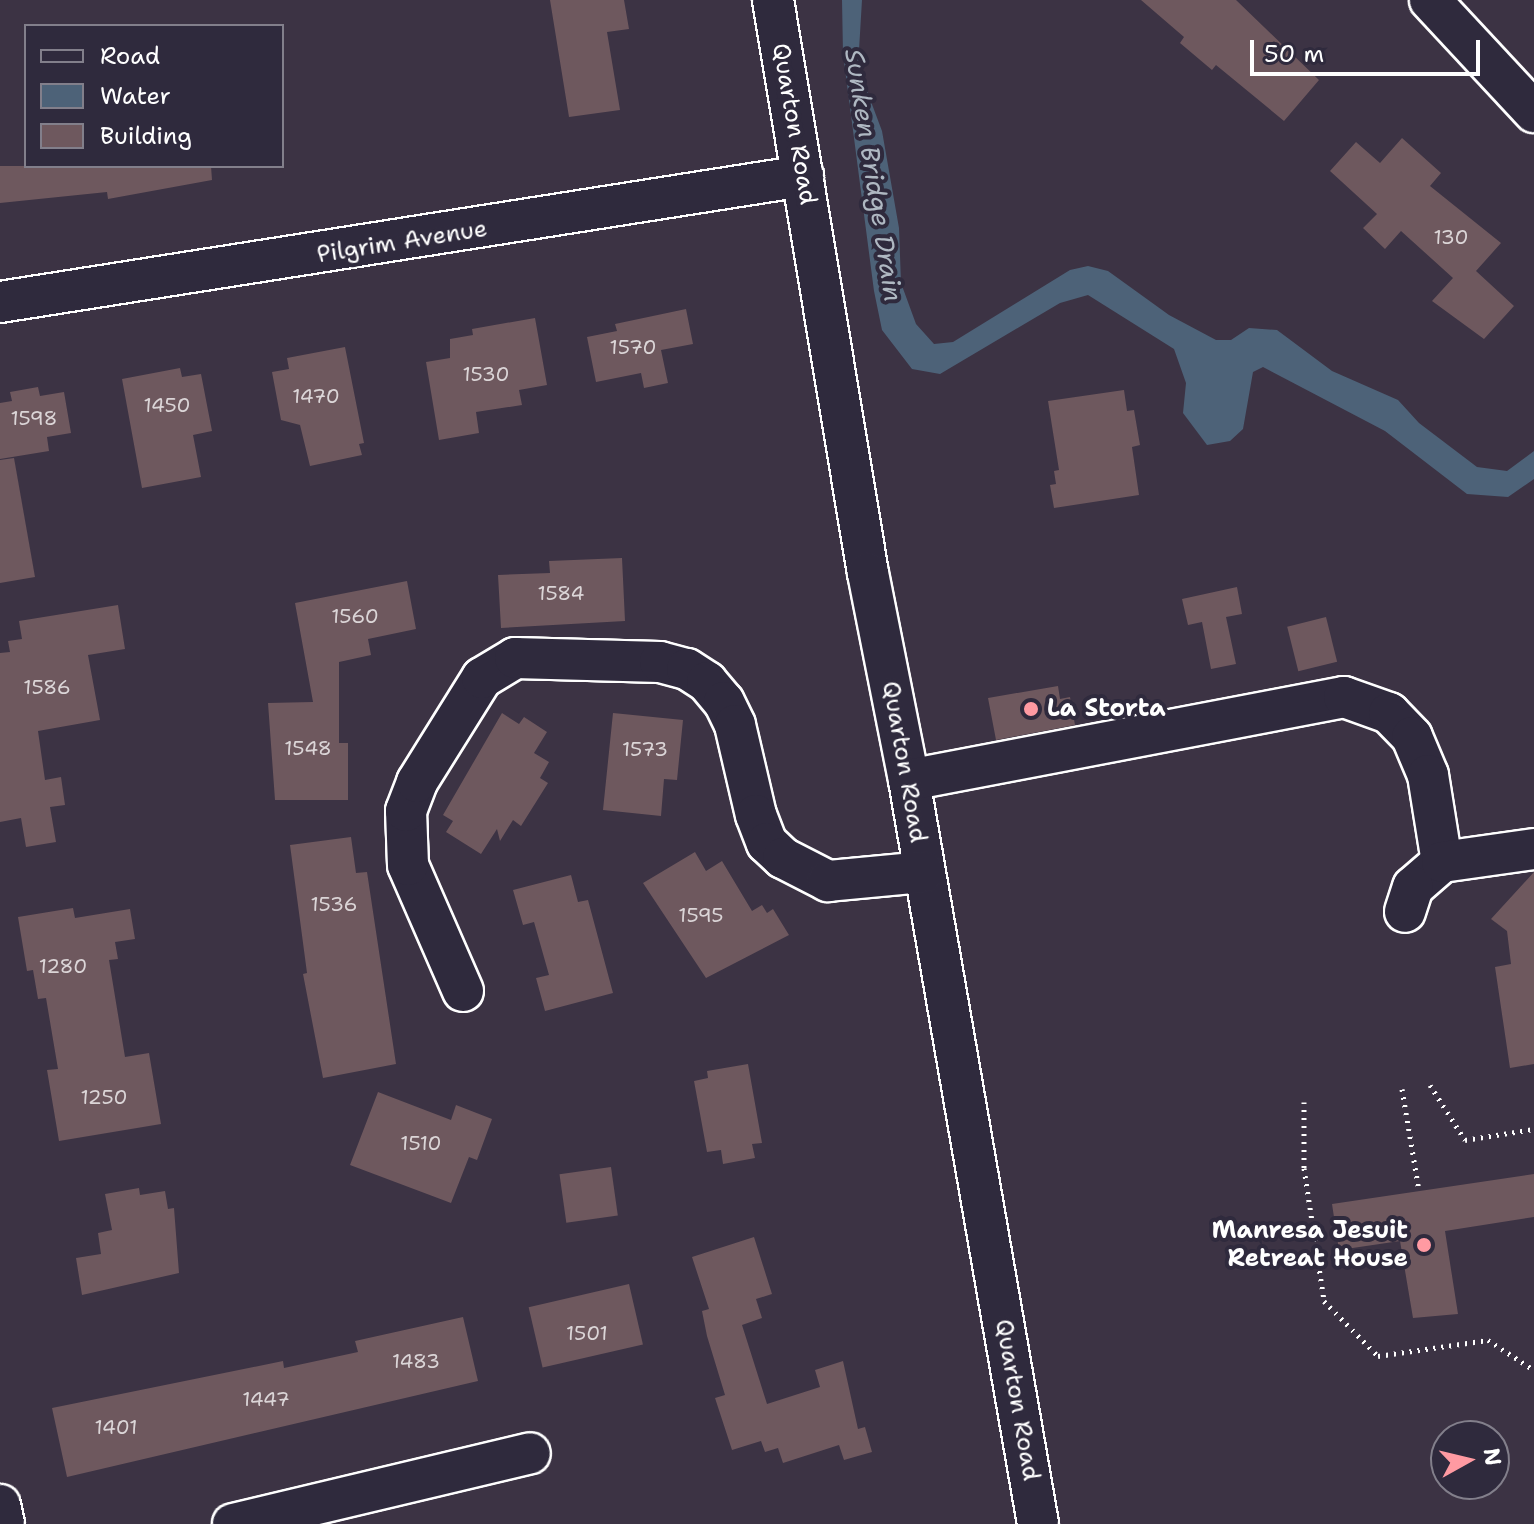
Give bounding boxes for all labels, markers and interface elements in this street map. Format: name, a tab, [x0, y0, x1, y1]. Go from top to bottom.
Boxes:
legend	[24, 24, 284, 168]
scale bar	[1254, 24, 1484, 74]
text: 50 m	[1264, 38, 1324, 70]
text: Road	[100, 40, 160, 72]
street label: Quarton Road	[766, 41, 822, 207]
water label: Sunken Bridge Drain	[839, 46, 909, 304]
text: Water	[100, 80, 171, 112]
text: Building	[100, 120, 192, 152]
street label: Pilgrim Avenue	[315, 214, 489, 270]
house number: 130	[1433, 225, 1469, 249]
house number: 1570	[610, 335, 656, 359]
house number: 1530	[463, 362, 509, 386]
house number: 1470	[292, 384, 340, 408]
house number: 1450	[144, 393, 190, 417]
house number: 1598	[10, 406, 58, 430]
house number: 1584	[538, 581, 584, 605]
house number: 1560	[331, 604, 379, 628]
house number: 1586	[23, 675, 71, 699]
street label: Quarton Road	[876, 679, 932, 845]
place label: La Storta	[1047, 695, 1166, 723]
marker: La Storta	[1022, 700, 1040, 718]
house number: 1548	[284, 736, 332, 760]
house number: 1573	[622, 737, 668, 761]
house number: 1536	[311, 892, 357, 916]
house number: 1595	[678, 903, 724, 927]
house number: 1280	[39, 954, 87, 978]
house number: 1250	[81, 1085, 127, 1109]
house number: 1510	[400, 1131, 442, 1155]
place label: Manresa Jesuit Retreat House	[1212, 1217, 1408, 1273]
marker: Manresa Jesuit Retreat House	[1415, 1236, 1433, 1254]
street label: Quarton Road	[989, 1317, 1045, 1483]
house number: 1501	[566, 1321, 608, 1345]
house number: 1483	[392, 1349, 440, 1373]
house number: 1447	[242, 1387, 290, 1411]
house number: 1401	[94, 1415, 138, 1439]
north arrow	[1430, 1420, 1510, 1500]
text: N	[1477, 1446, 1508, 1468]

